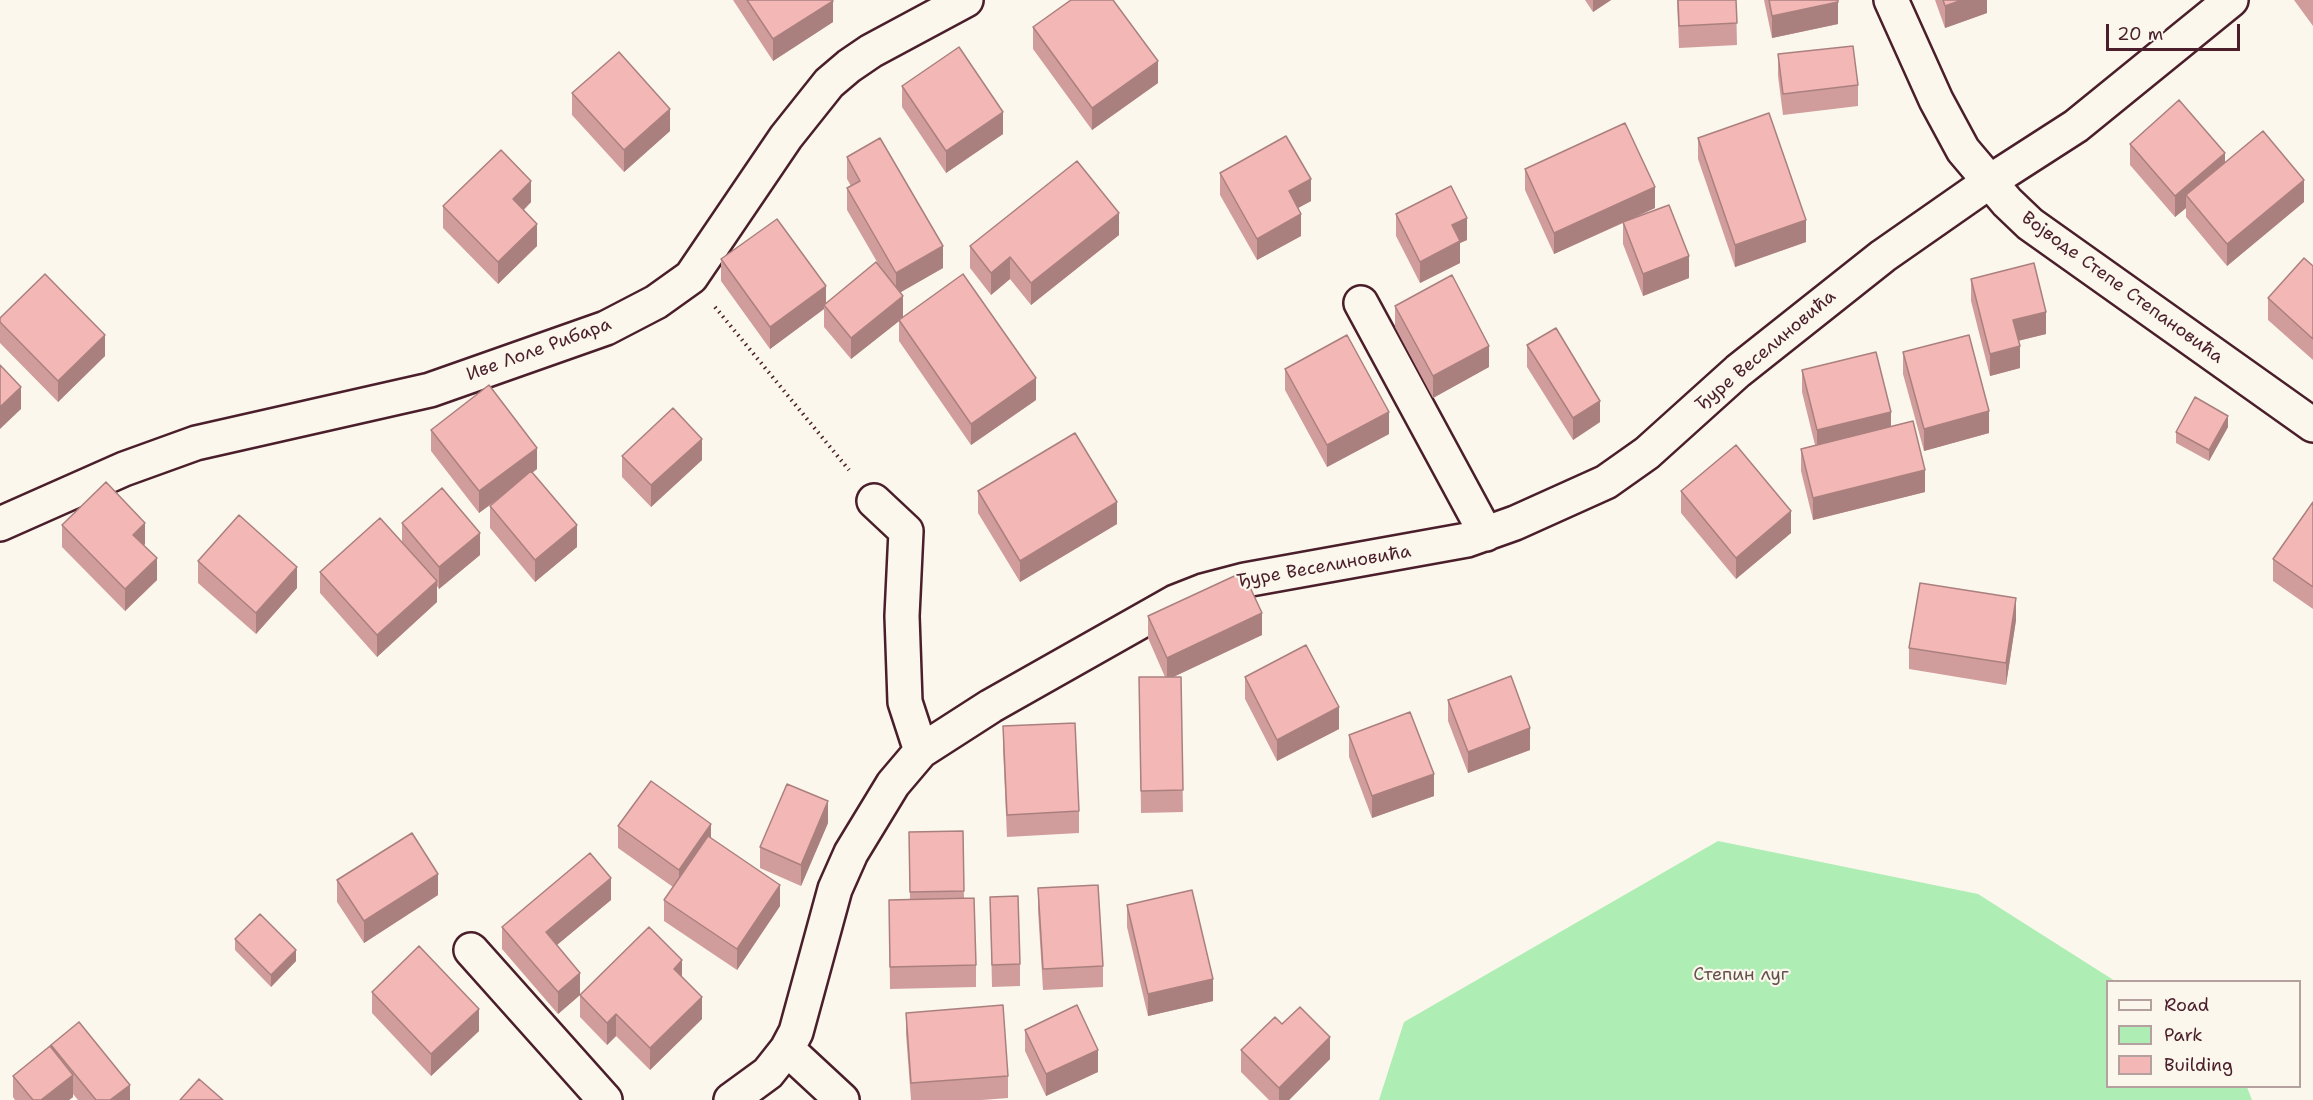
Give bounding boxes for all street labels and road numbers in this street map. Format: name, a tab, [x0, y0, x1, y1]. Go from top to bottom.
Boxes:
street label: Војводе Степе Степановића	[2017, 208, 2227, 368]
street label: Ђуре Веселиновића	[1691, 286, 1841, 416]
street label: Иве Лоле Рибара	[464, 314, 614, 386]
street label: Ђуре Веселиновића	[1235, 541, 1413, 593]

